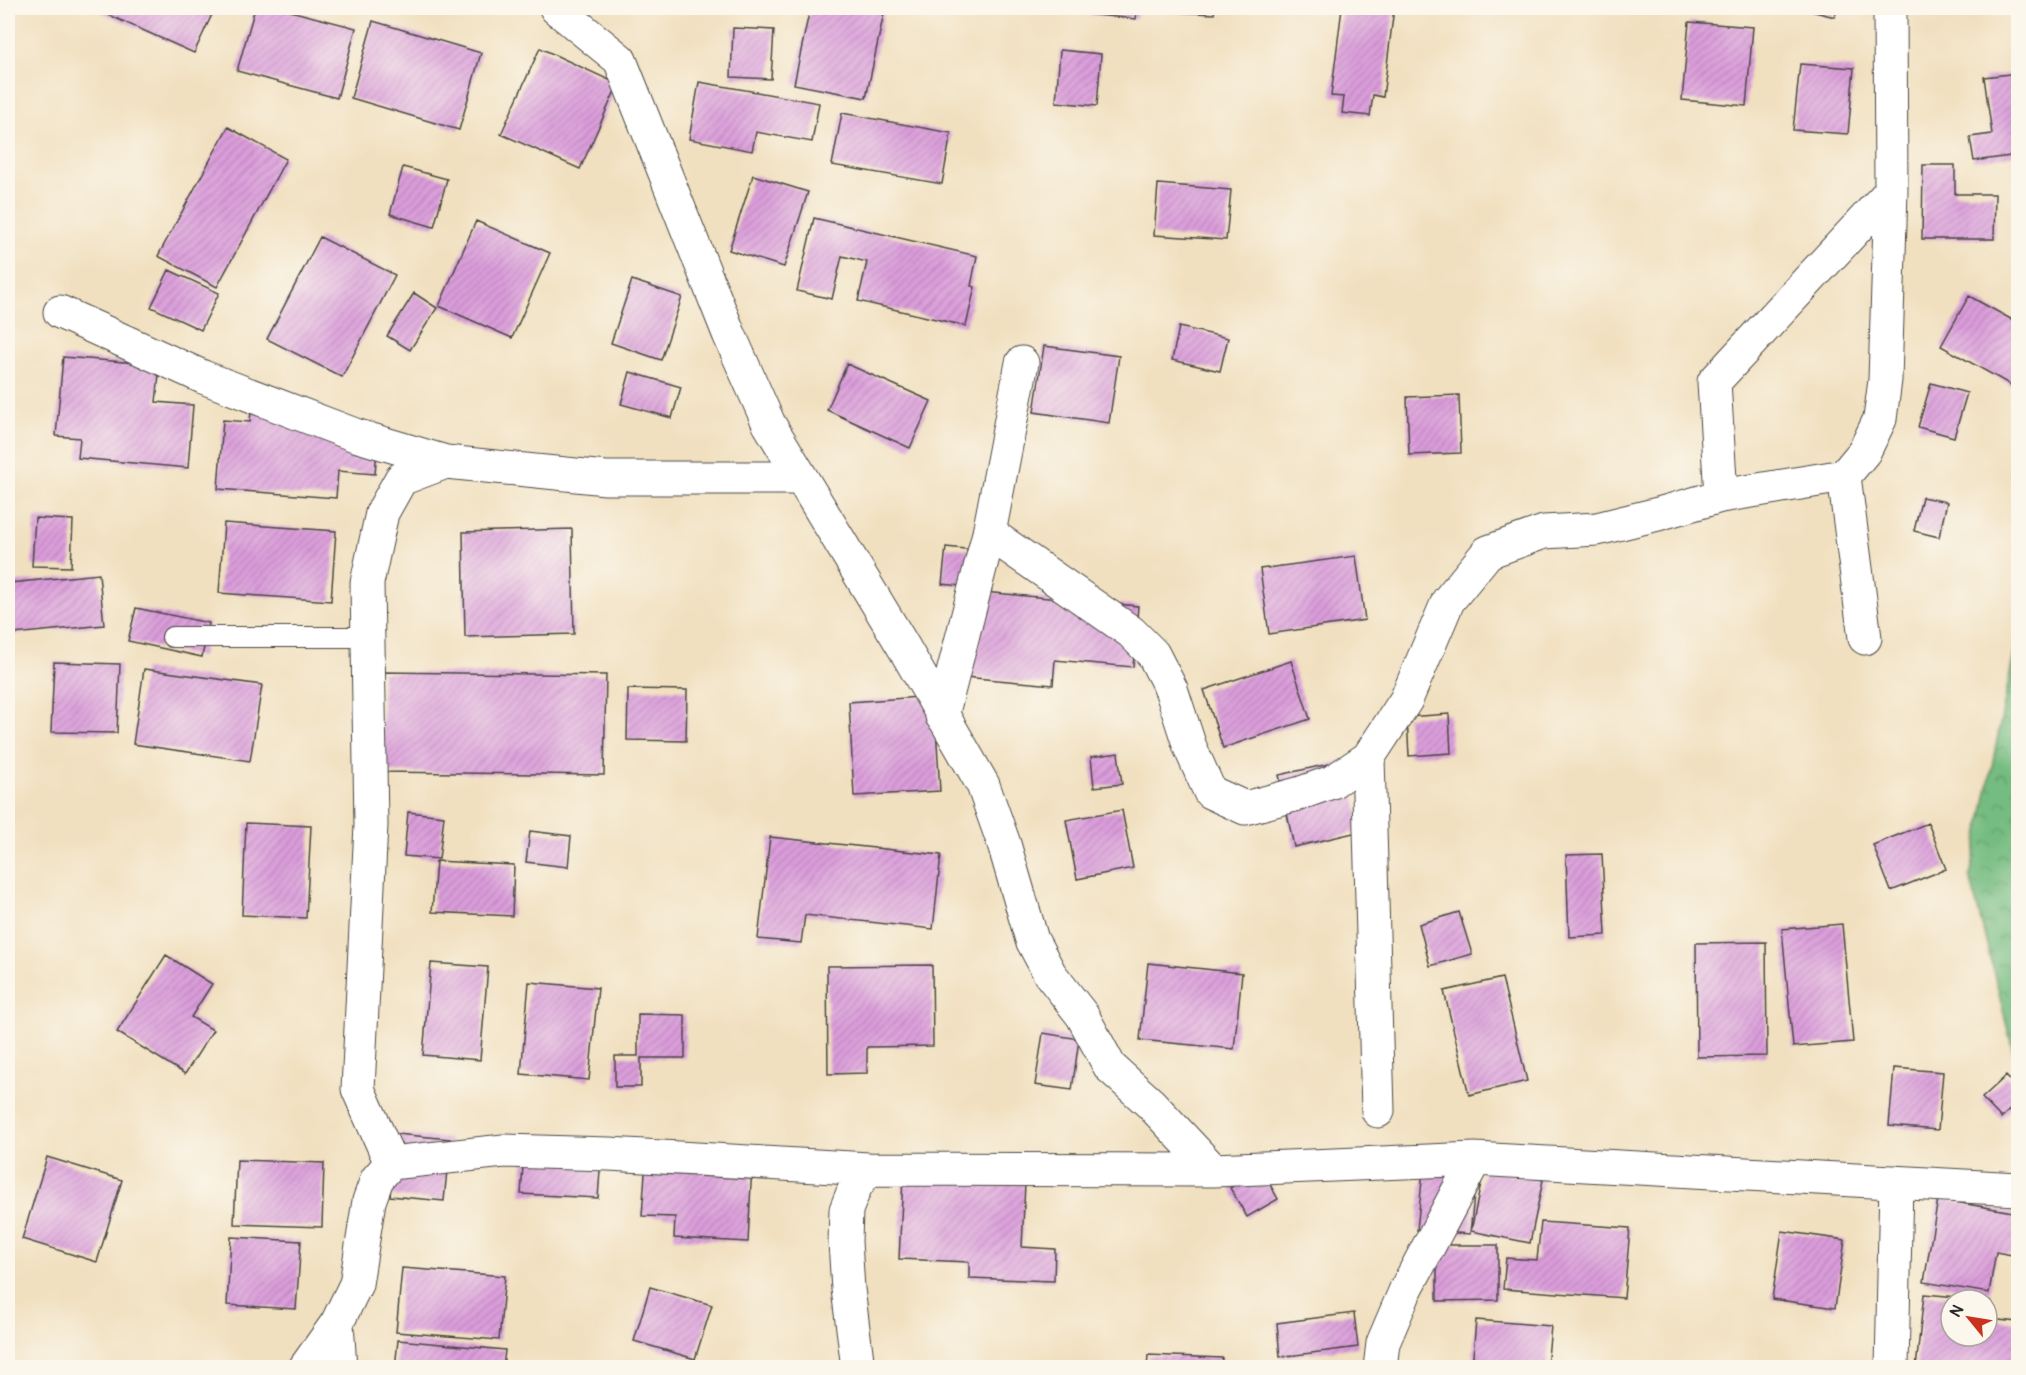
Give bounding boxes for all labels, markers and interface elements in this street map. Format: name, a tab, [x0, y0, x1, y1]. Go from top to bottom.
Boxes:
north arrow	[1939, 1288, 1999, 1348]
text: N	[1946, 1301, 1968, 1321]

